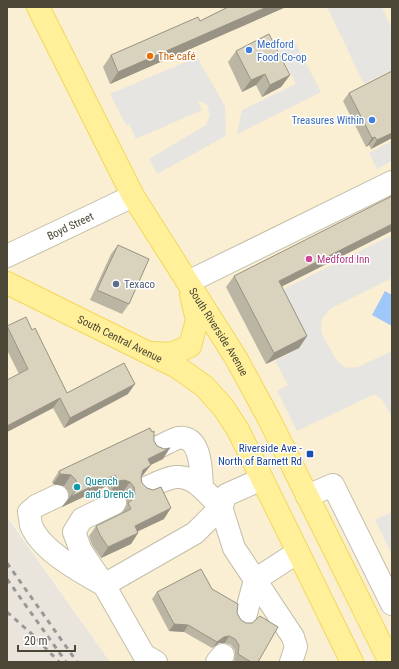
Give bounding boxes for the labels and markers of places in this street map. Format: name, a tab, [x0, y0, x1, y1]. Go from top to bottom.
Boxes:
place label: Medford Food Co-op	[257, 38, 307, 64]
marker: Medford Food Co-op	[244, 45, 254, 55]
place label: The café	[158, 50, 196, 63]
marker: The café	[145, 51, 155, 61]
place label: Treasures Within	[291, 114, 364, 127]
marker: Treasures Within	[367, 115, 377, 125]
place label: Medford Inn	[317, 253, 370, 266]
marker: Medford Inn	[304, 254, 314, 264]
place label: Texaco	[124, 278, 156, 291]
marker: Texaco	[111, 279, 121, 289]
place label: Riverside Ave - North of Barnett Rd	[218, 442, 302, 468]
marker: Riverside Ave - North of Barnett Rd	[305, 449, 315, 459]
place label: Quench and Drench	[85, 475, 134, 501]
marker: Quench and Drench	[72, 482, 82, 492]

